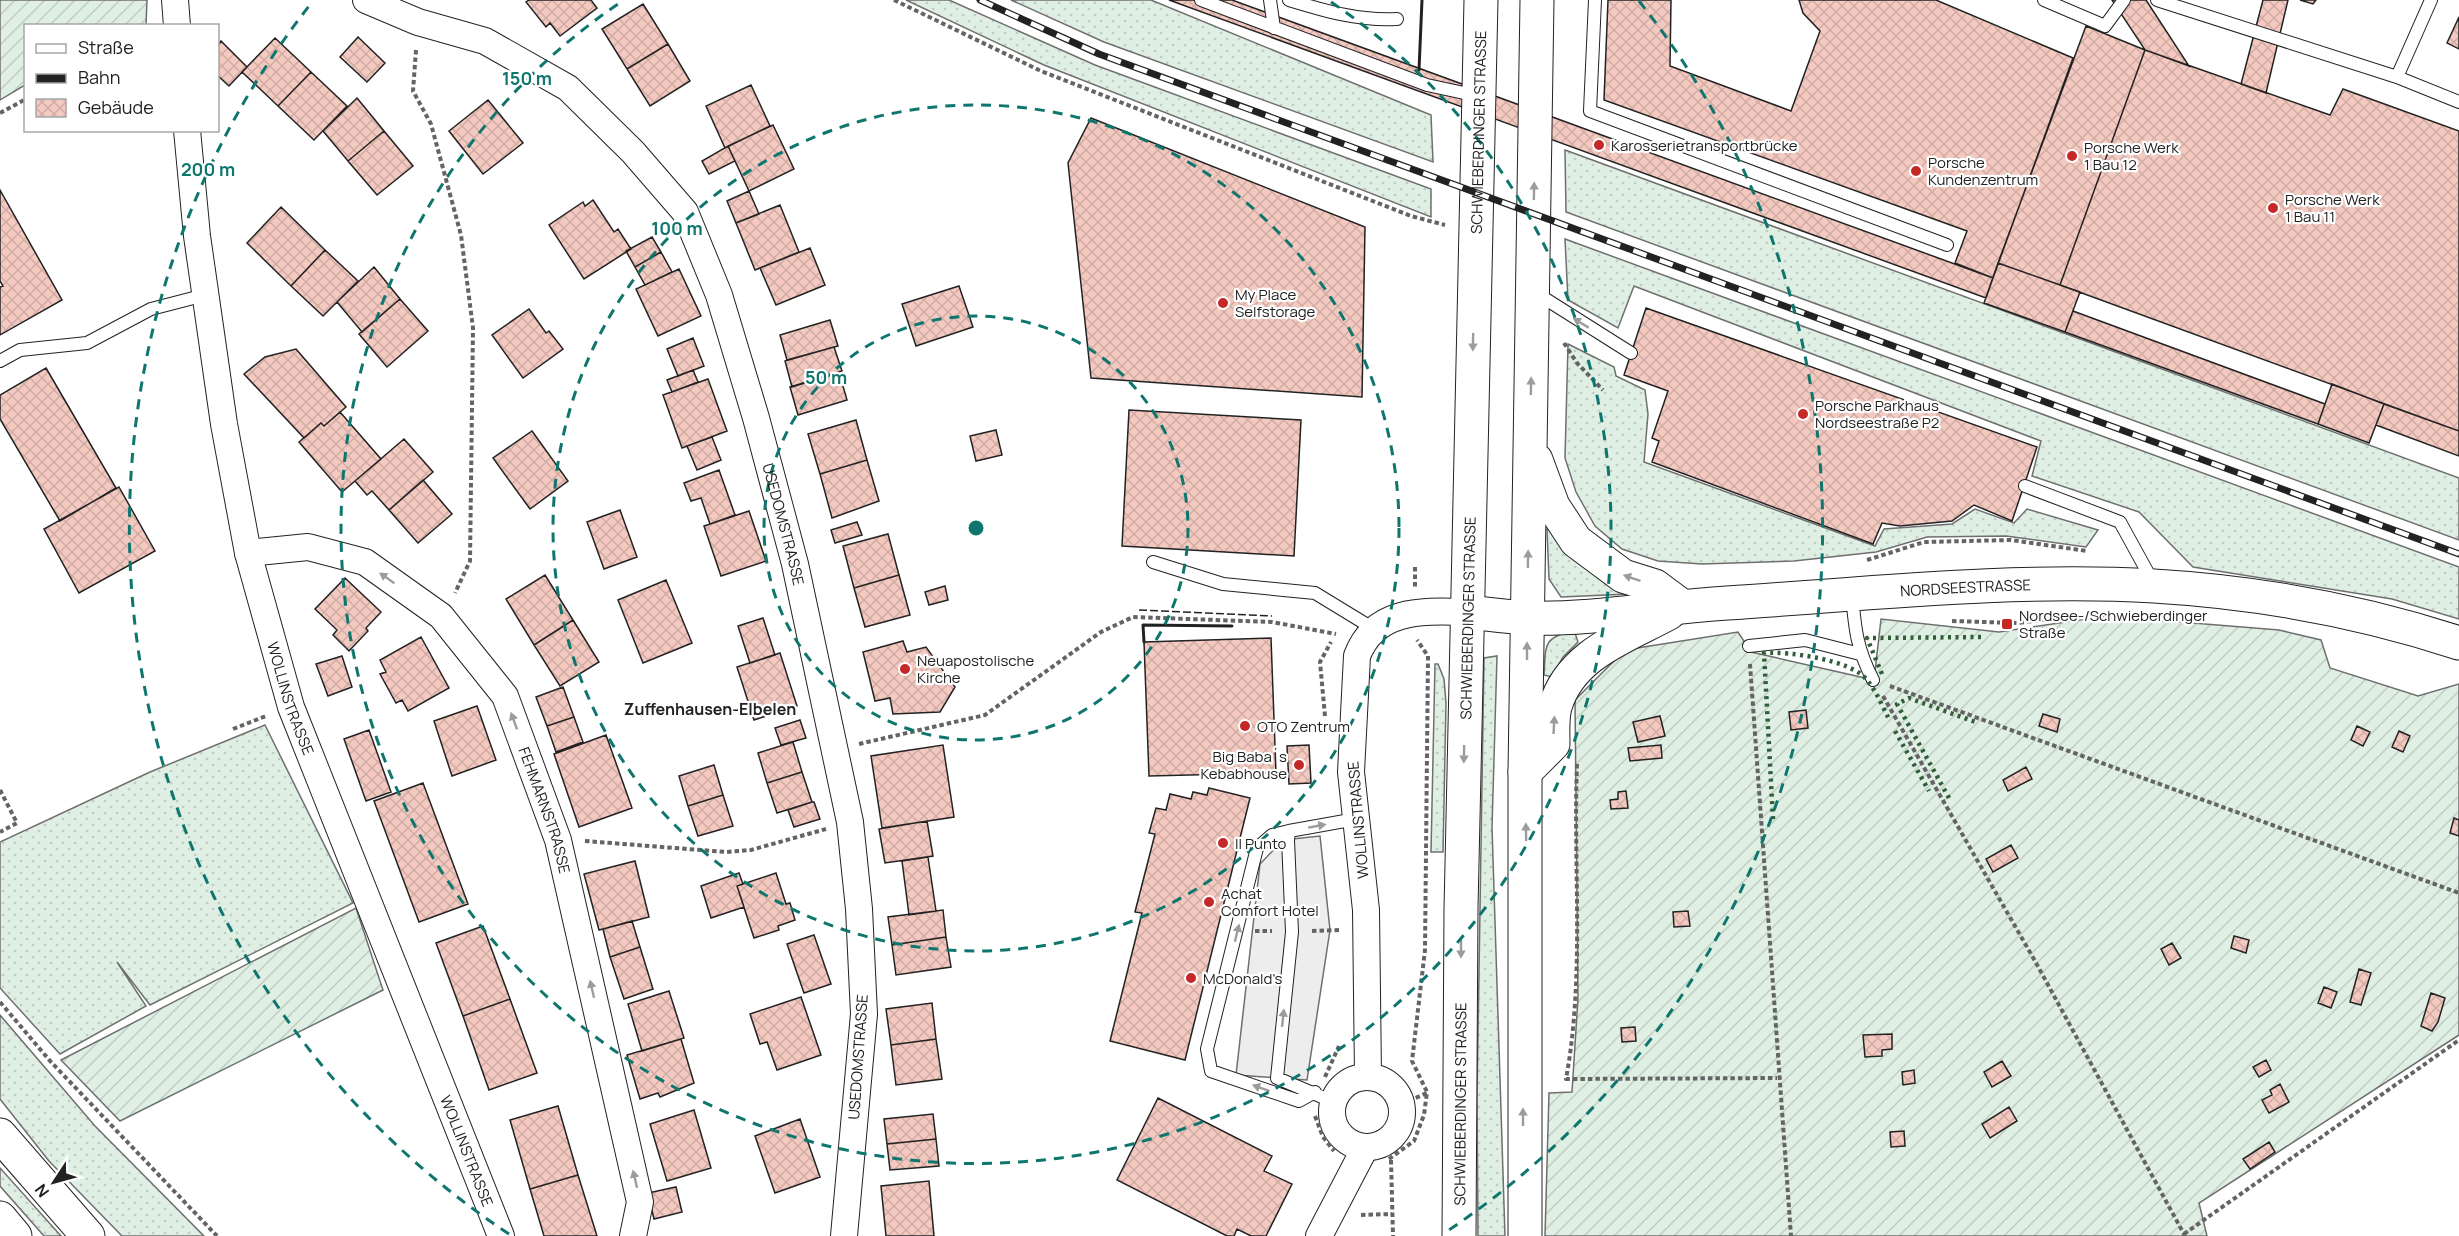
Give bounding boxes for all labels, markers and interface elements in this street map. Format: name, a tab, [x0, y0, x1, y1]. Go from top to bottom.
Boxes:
legend	[24, 24, 219, 132]
street label: SCHWIEBERDINGER STRASSE	[1465, 30, 1491, 234]
text: Straße	[78, 35, 134, 59]
text: Bahn	[78, 65, 120, 89]
text: 150 m	[502, 66, 552, 90]
text: Gebäude	[78, 95, 154, 119]
place label: Karosserietransportbrücke	[1611, 135, 1798, 156]
place label: Porsche Werk 1 Bau 12	[2084, 137, 2179, 175]
marker: Karosserietransportbrücke	[1592, 138, 1606, 152]
marker: Porsche Werk 1 Bau 12	[2065, 149, 2079, 163]
place label: Porsche Kundenzentrum	[1928, 152, 2038, 190]
text: 200 m	[181, 157, 235, 181]
marker: Porsche Kundenzentrum	[1909, 164, 1923, 178]
one-way arrow	[1529, 182, 1539, 201]
place label: Porsche Werk 1 Bau 11	[2285, 189, 2380, 227]
marker: Porsche Werk 1 Bau 11	[2266, 201, 2280, 215]
text: 100 m	[651, 216, 703, 240]
place label: My Place Selfstorage	[1235, 284, 1316, 322]
marker: My Place Selfstorage	[1216, 296, 1230, 310]
one-way arrow	[1572, 318, 1589, 328]
one-way arrow	[1468, 333, 1477, 352]
text: 50 m	[805, 365, 847, 389]
one-way arrow	[1526, 377, 1536, 396]
place label: Porsche Parkhaus Nordseestraße P2	[1815, 395, 1939, 433]
marker: Porsche Parkhaus Nordseestraße P2	[1796, 407, 1810, 421]
street label: USEDOMSTRASSE	[758, 461, 810, 587]
street label: SCHWIEBERDINGER STRASSE	[1455, 516, 1480, 720]
centre of rings	[966, 518, 986, 538]
one-way arrow	[1523, 550, 1533, 569]
one-way arrow	[380, 572, 396, 584]
one-way arrow	[1623, 573, 1641, 582]
street label: NORDSEESTRASSE	[1899, 574, 2031, 601]
place label: Nordsee-/Schwieberdinger Straße	[2019, 605, 2208, 643]
marker: Nordsee-/Schwieberdinger Straße	[2000, 617, 2014, 631]
street label: WOLLINSTRASSE	[263, 639, 319, 758]
one-way arrow	[1522, 641, 1532, 660]
place label: Neuapostolische Kirche	[917, 650, 1035, 688]
marker: Neuapostolische Kirche	[898, 662, 912, 676]
district label: Zuffenhausen-Elbelen	[624, 698, 796, 720]
one-way arrow	[509, 712, 519, 730]
one-way arrow	[1549, 715, 1558, 734]
place label: OTO Zentrum	[1257, 716, 1350, 737]
marker: OTO Zentrum	[1238, 719, 1252, 733]
street label: FEHMARNSTRASSE	[514, 744, 576, 875]
one-way arrow	[1460, 745, 1469, 764]
place label: Big Baba´s Kebabhouse	[1201, 746, 1287, 784]
marker: Big Baba´s Kebabhouse	[1292, 758, 1306, 772]
street label: WOLLINSTRASSE	[1342, 760, 1374, 880]
one-way arrow	[1308, 821, 1327, 830]
one-way arrow	[1521, 823, 1531, 842]
place label: Il Punto	[1235, 833, 1287, 854]
marker: Il Punto	[1216, 836, 1230, 850]
place label: Achat Comfort Hotel	[1221, 883, 1319, 921]
marker: Achat Comfort Hotel	[1202, 895, 1216, 909]
one-way arrow	[1232, 924, 1242, 942]
one-way arrow	[1456, 940, 1466, 959]
place label: McDonald's	[1203, 968, 1282, 989]
marker: McDonald's	[1184, 971, 1198, 985]
one-way arrow	[586, 979, 596, 998]
street label: USEDOMSTRASSE	[843, 994, 873, 1120]
street label: SCHWIEBERDINGER STRASSE	[1449, 1002, 1471, 1206]
one-way arrow	[1278, 1008, 1288, 1027]
one-way arrow	[1252, 1083, 1270, 1092]
street label: WOLLINSTRASSE	[436, 1092, 499, 1209]
one-way arrow	[1518, 1107, 1528, 1126]
north arrow	[24, 1152, 84, 1212]
one-way arrow	[629, 1170, 639, 1188]
text: N	[30, 1180, 54, 1202]

